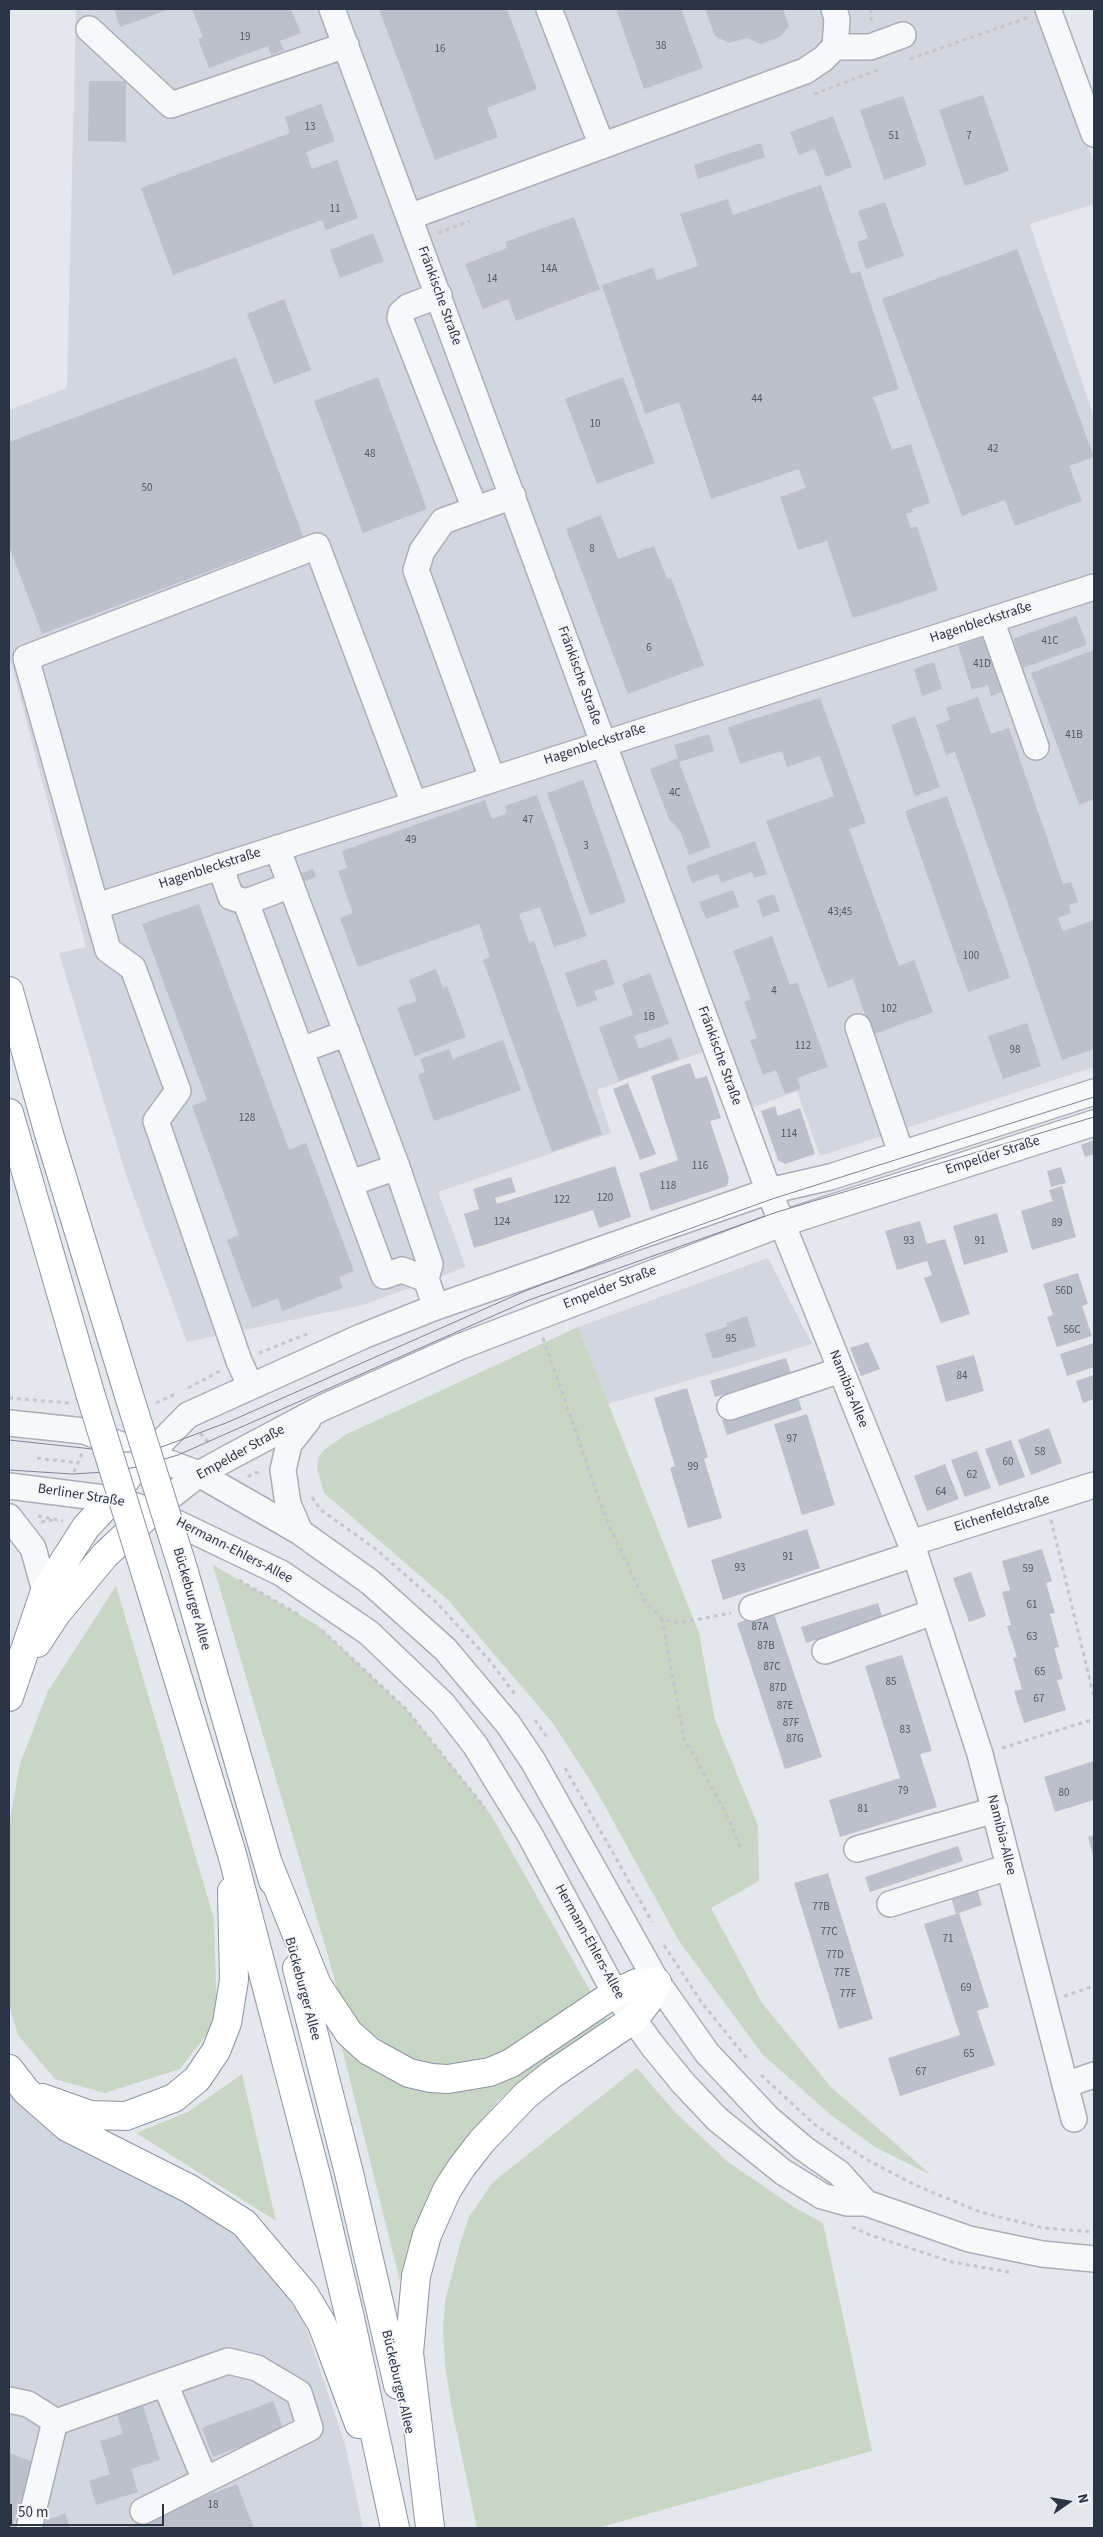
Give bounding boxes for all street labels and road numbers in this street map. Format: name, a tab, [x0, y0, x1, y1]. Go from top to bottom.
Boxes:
street label: Fränkische Straße	[413, 244, 465, 348]
street label: Hagenbleckstraße	[928, 599, 1034, 647]
street label: Fränkische Straße	[553, 624, 605, 728]
street label: Hagenbleckstraße	[542, 721, 648, 769]
street label: Hagenbleckstraße	[157, 845, 263, 893]
street label: Fränkische Straße	[693, 1004, 745, 1108]
street label: Empelder Straße	[944, 1133, 1042, 1179]
street label: Empelder Straße	[561, 1263, 659, 1313]
street label: Namibia-Allee	[825, 1348, 871, 1430]
street label: Empelder Straße	[194, 1422, 288, 1484]
street label: Berliner Straße	[36, 1481, 126, 1511]
street label: Eichenfeldstraße	[952, 1492, 1052, 1536]
street label: Hermann-Ehlers-Allee	[173, 1514, 295, 1588]
street label: Bückeburger Allee	[168, 1546, 214, 1652]
street label: Namibia-Allee	[983, 1793, 1019, 1877]
street label: Hermann-Ehlers-Allee	[550, 1882, 628, 2002]
street label: Bückeburger Allee	[280, 1936, 324, 2042]
street label: Bückeburger Allee	[377, 2328, 417, 2436]

